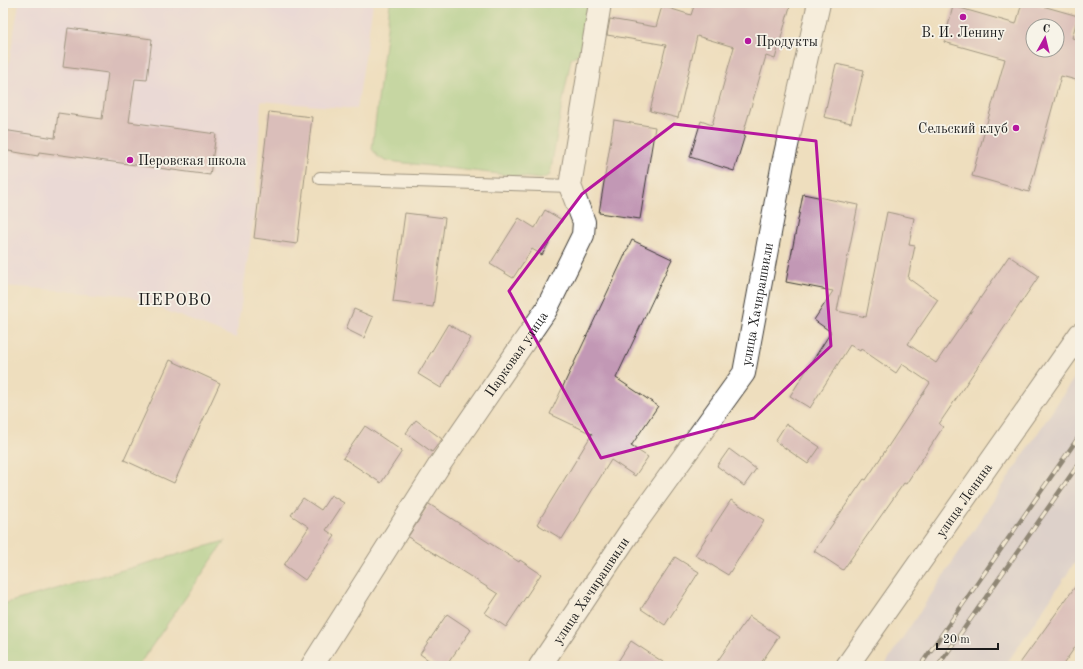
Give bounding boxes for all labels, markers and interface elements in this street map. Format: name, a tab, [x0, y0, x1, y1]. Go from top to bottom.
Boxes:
marker: В. И. Ленину	[958, 12, 968, 22]
north arrow	[1025, 18, 1065, 58]
text: С	[1042, 24, 1051, 36]
place label: В. И. Ленину	[921, 26, 1005, 40]
place label: Продукты	[756, 35, 818, 49]
marker: Продукты	[743, 36, 753, 46]
place label: Сельский клуб	[918, 122, 1008, 136]
marker: Сельский клуб	[1011, 123, 1021, 133]
place label: Перовская школа	[138, 154, 246, 168]
marker: Перовская школа	[125, 155, 135, 165]
street label: улица Хачирашвили	[739, 241, 776, 367]
district label: ПЕРОВО	[138, 293, 212, 309]
street label: Парковая улица	[483, 309, 551, 399]
street label: улица Ленина	[934, 461, 995, 540]
street label: улица Хачирашвили	[551, 535, 632, 647]
scale bar	[937, 625, 998, 651]
text: 20 m	[943, 634, 970, 646]

